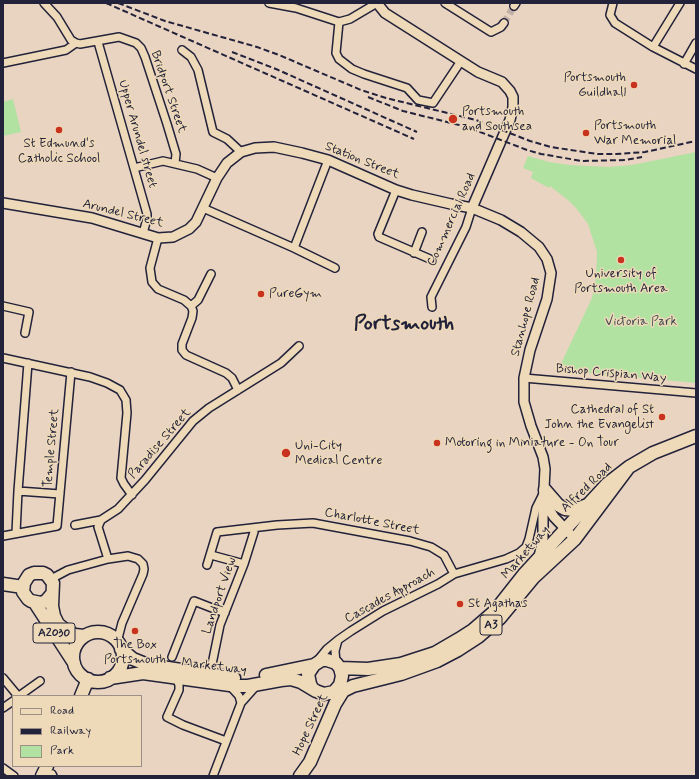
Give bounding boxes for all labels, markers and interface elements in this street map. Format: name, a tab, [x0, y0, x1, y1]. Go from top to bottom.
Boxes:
street label: Bridport Street	[147, 49, 189, 135]
place label: Portsmouth Guildhall	[564, 70, 626, 101]
street label: Upper Arundel street	[114, 78, 160, 190]
marker: Portsmouth Guildhall	[629, 80, 639, 90]
place label: Portsmouth and Southsea	[462, 104, 532, 135]
marker: Portsmouth and Southsea	[447, 113, 459, 125]
place label: Portsmouth War Memorial	[594, 118, 676, 149]
marker: St Edmund's Catholic School	[54, 125, 64, 135]
marker: Portsmouth War Memorial	[581, 128, 591, 138]
place label: St Edmund's Catholic School	[18, 136, 100, 167]
street label: Station Street	[322, 139, 402, 183]
street label: Commercial Road	[424, 171, 480, 269]
street label: Arundel Street	[81, 196, 165, 232]
marker: University of Portsmouth Area	[616, 255, 626, 265]
place label: University of Portsmouth Area	[574, 266, 668, 297]
street label: Stanhope Road	[508, 276, 544, 358]
place label: PureGym	[269, 286, 322, 302]
marker: PureGym	[256, 289, 266, 299]
district label: Portsmouth	[354, 312, 454, 338]
park label: Victoria Park	[605, 314, 677, 330]
street label: Bishop Crispian Way	[555, 361, 667, 387]
place label: Cathedral of St John the Evangelist	[544, 402, 654, 433]
street label: Paradise Street	[125, 406, 195, 482]
street label: Temple Street	[41, 408, 63, 488]
marker: Cathedral of St John the Evangelist	[657, 412, 667, 422]
place label: Motoring in Miniature - On Tour	[445, 435, 619, 451]
place label: Uni-City Medical Centre	[295, 438, 382, 469]
marker: Motoring in Miniature - On Tour	[432, 438, 442, 448]
marker: Uni-City Medical Centre	[280, 447, 292, 459]
street label: Alfred Road	[558, 460, 616, 516]
street label: Charlotte Street	[323, 505, 421, 539]
street label: Marketway	[499, 523, 553, 583]
street label: Landport View	[200, 556, 240, 636]
street label: Cascades Approach	[342, 565, 438, 627]
place label: St Agathas	[468, 596, 528, 612]
marker: St Agathas	[455, 599, 465, 609]
road number: A3	[480, 615, 502, 635]
road number: A2030	[33, 623, 75, 643]
marker: The Box Portsmouth	[130, 626, 140, 636]
place label: The Box Portsmouth	[104, 637, 166, 668]
street label: Marketway	[180, 655, 248, 679]
street label: Hope Street	[290, 692, 332, 758]
legend	[12, 695, 142, 767]
text: Road	[50, 703, 74, 719]
text: Railway	[50, 723, 91, 739]
text: Park	[50, 743, 74, 759]

